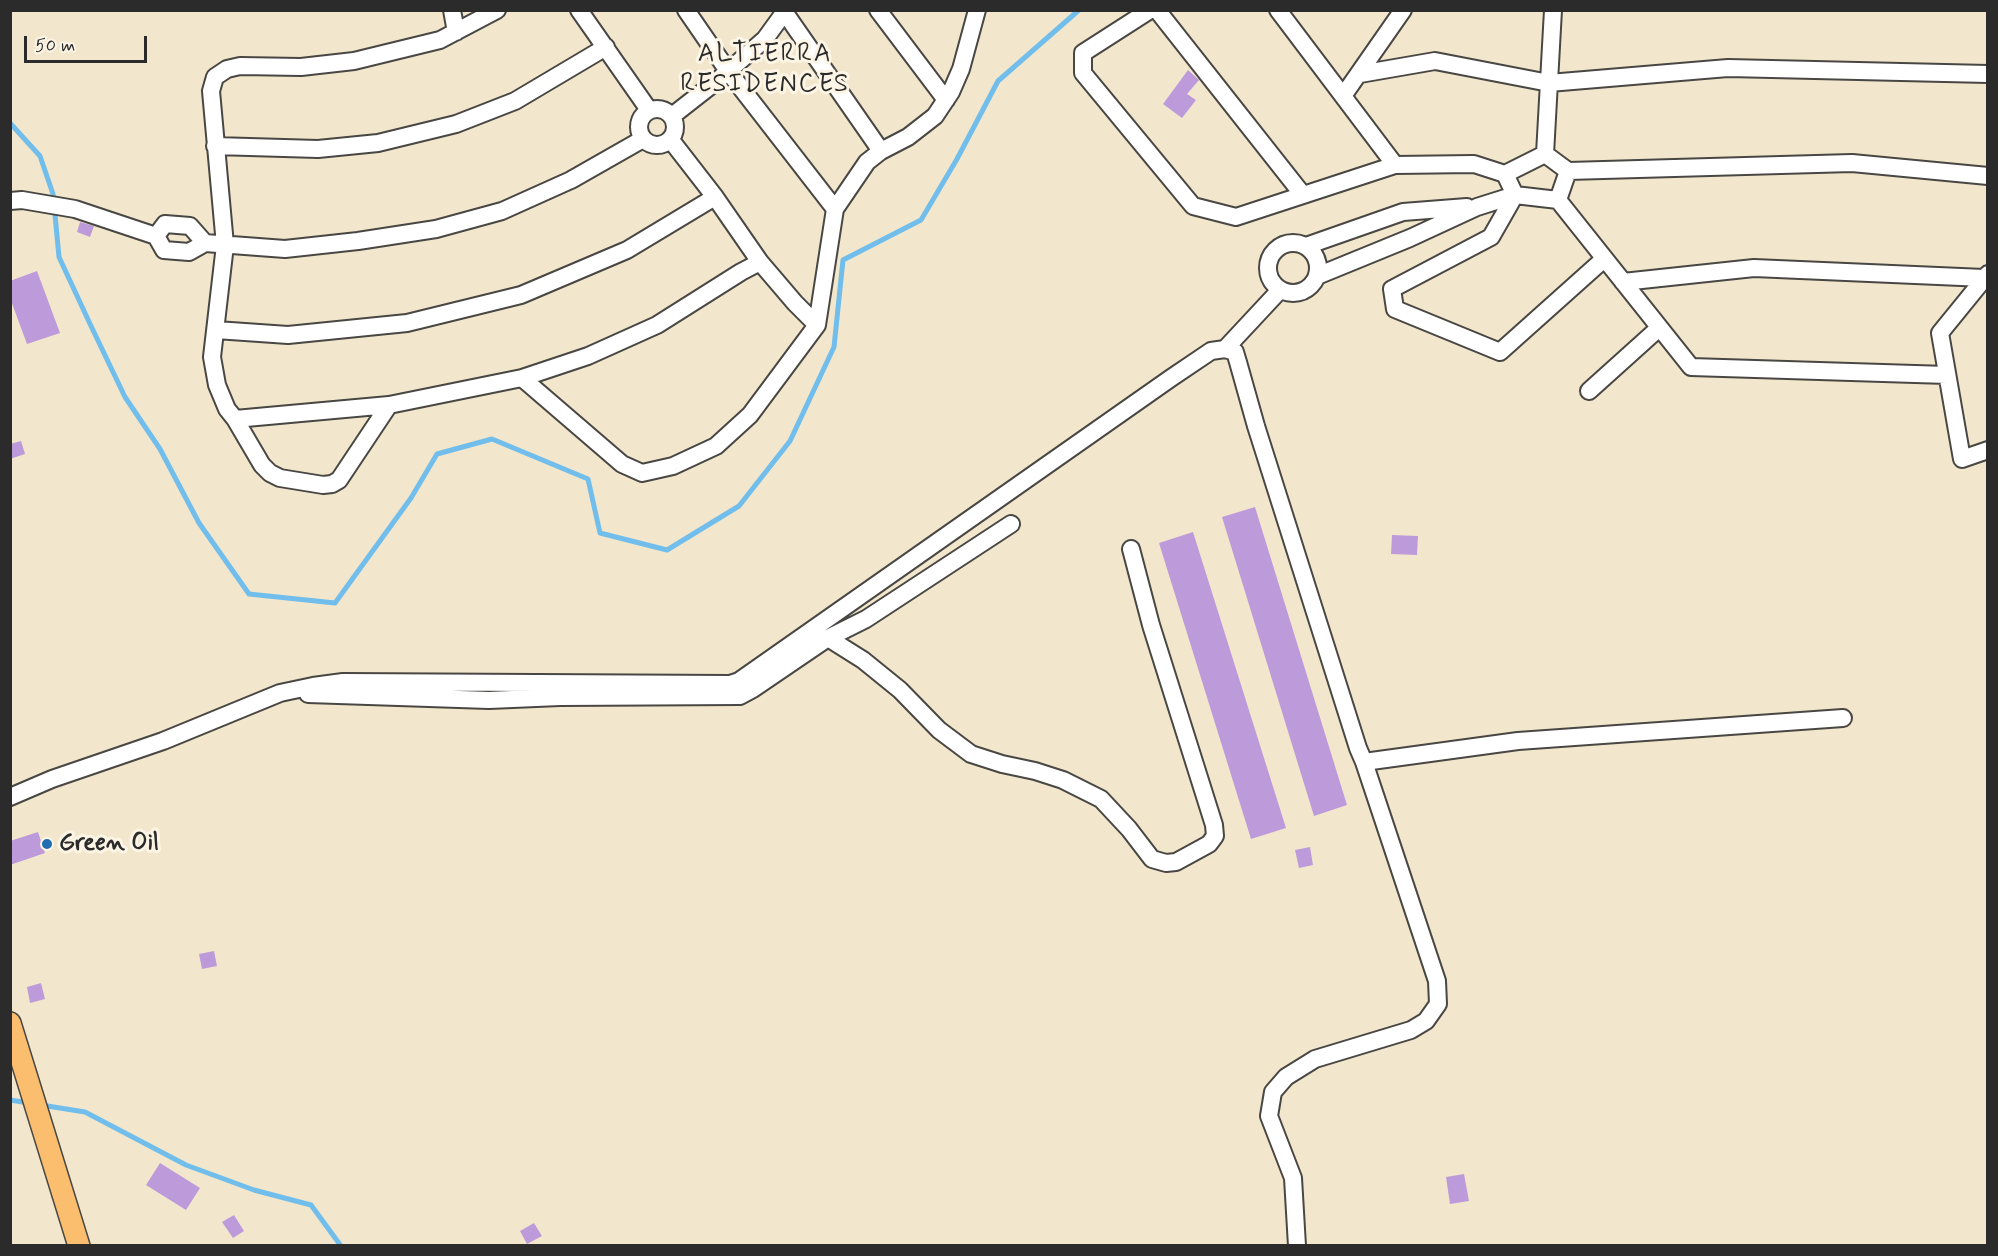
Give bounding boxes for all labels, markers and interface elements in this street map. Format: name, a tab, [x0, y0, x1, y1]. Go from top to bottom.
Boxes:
scale bar	[27, 24, 150, 62]
text: 50 m	[35, 34, 75, 58]
district label: ALTIERRA RESIDENCES	[680, 40, 850, 101]
place label: Green Oil	[59, 830, 159, 858]
marker: Green Oil	[40, 837, 54, 851]

